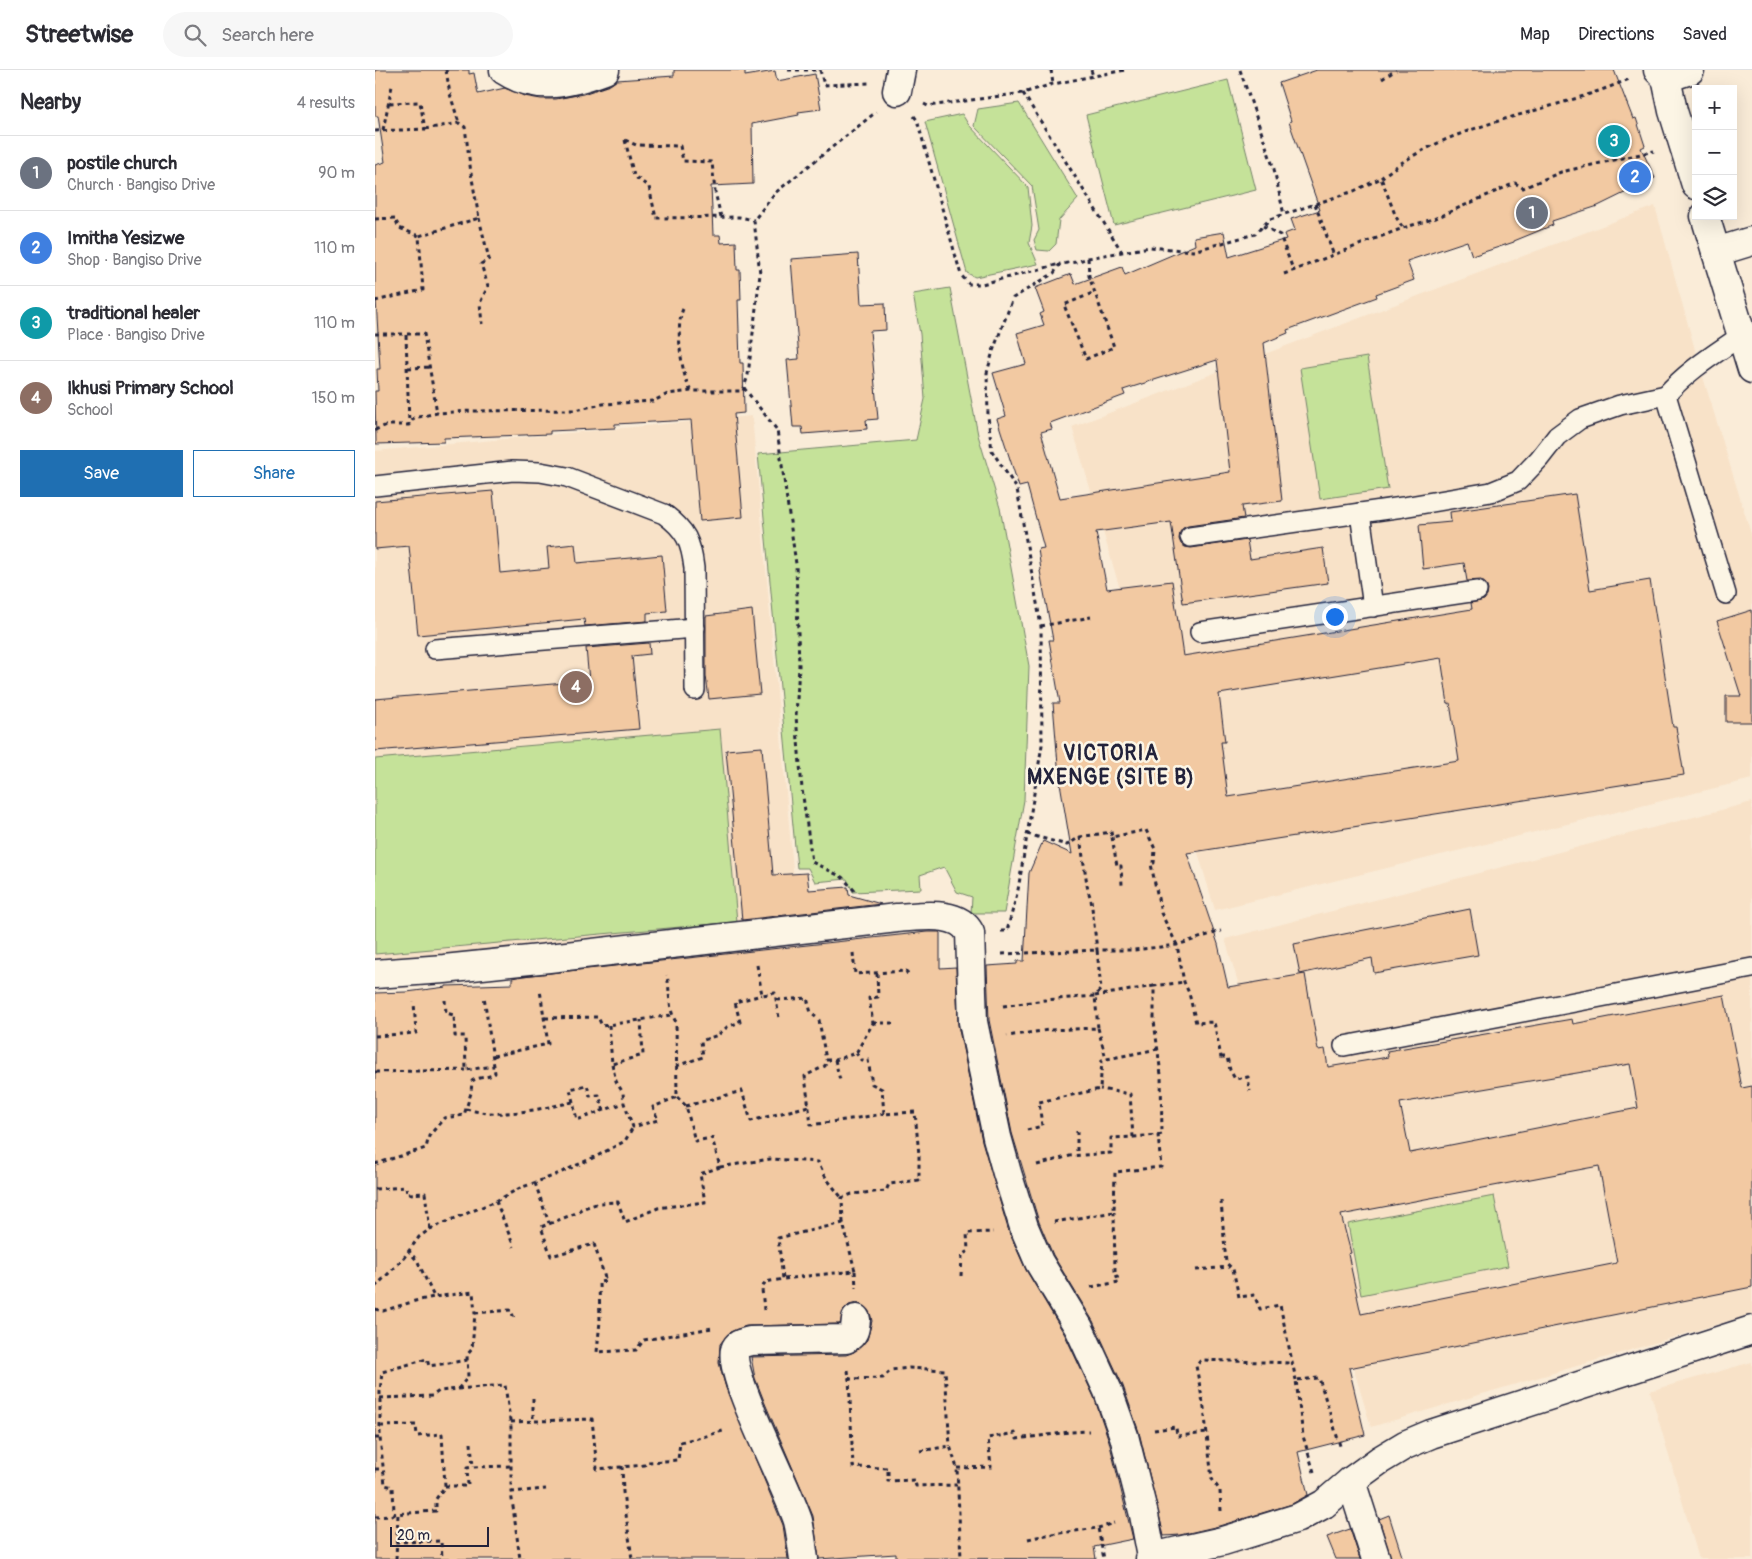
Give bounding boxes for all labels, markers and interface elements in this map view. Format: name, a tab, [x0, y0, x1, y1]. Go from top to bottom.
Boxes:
search box	[163, 12, 513, 57]
text: Streetwise	[25, 20, 133, 49]
icon: search	[181, 21, 209, 49]
text: Search here	[221, 23, 314, 47]
text: Map	[1520, 23, 1550, 46]
text: Directions	[1578, 23, 1654, 46]
text: Saved	[1682, 23, 1727, 46]
map controls	[1692, 85, 1737, 220]
button: +	[1692, 85, 1737, 130]
text: Nearby	[20, 89, 81, 116]
text: 4 results	[297, 93, 355, 113]
pin: 3	[1598, 122, 1630, 160]
button: −	[1692, 130, 1737, 175]
text: postile church	[67, 151, 177, 175]
pin: 2	[1619, 158, 1651, 196]
text: 1	[33, 163, 39, 183]
text: 90 m	[318, 163, 355, 183]
text: Church · Bangiso Drive	[67, 175, 215, 195]
button: layers	[1692, 175, 1737, 220]
pin: 1	[1516, 194, 1548, 232]
text: Imitha Yesizwe	[67, 226, 184, 250]
text: 2	[32, 238, 40, 258]
text: 110 m	[314, 238, 355, 258]
text: Shop · Bangiso Drive	[67, 250, 202, 270]
text: traditional healer	[67, 301, 200, 325]
text: 3	[32, 313, 40, 333]
text: 110 m	[314, 313, 355, 333]
text: Place · Bangiso Drive	[67, 325, 205, 345]
text: Ikhusi Primary School	[67, 376, 234, 400]
text: 4	[31, 388, 41, 408]
text: 150 m	[311, 388, 355, 408]
text: School	[67, 400, 113, 420]
button: Save	[20, 450, 183, 497]
button: Share	[193, 450, 355, 497]
your location	[1322, 604, 1348, 630]
pin: 4	[560, 668, 592, 706]
district label: VICTORIA MXENGE (SITE B)	[1027, 740, 1195, 791]
scale bar	[390, 1524, 489, 1547]
text: 20 m	[397, 1527, 430, 1544]

